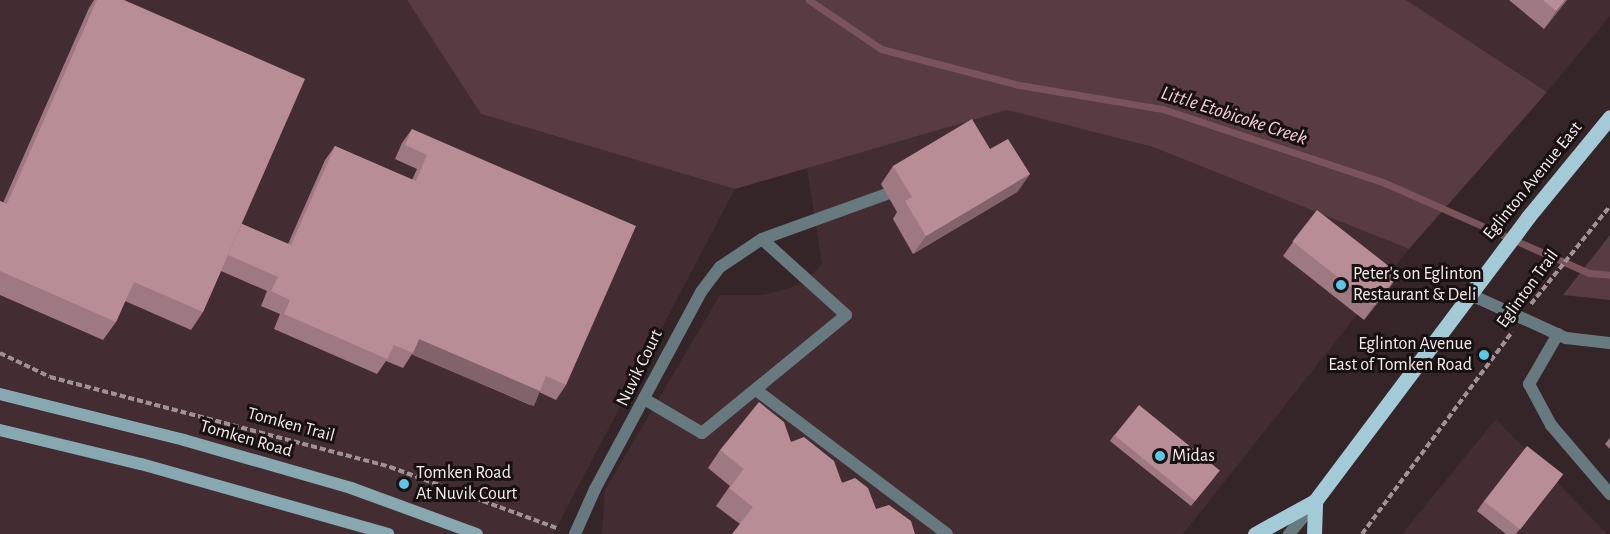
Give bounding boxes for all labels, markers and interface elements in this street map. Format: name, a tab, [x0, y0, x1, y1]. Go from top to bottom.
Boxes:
water label: Little Etobicoke Creek	[1158, 81, 1310, 151]
street label: Eglinton Avenue East	[1479, 118, 1587, 244]
street label: Eglinton Trail	[1492, 246, 1564, 332]
place label: Peter's on Eglinton Restaurant & Deli	[1353, 264, 1482, 306]
marker: Peter's on Eglinton Restaurant & Deli	[1334, 278, 1348, 292]
street label: Nuvik Court	[612, 326, 668, 410]
place label: Eglinton Avenue East of Tomken Road	[1328, 334, 1472, 376]
marker: Eglinton Avenue East of Tomken Road	[1477, 348, 1491, 362]
street label: Tomken Trail	[245, 403, 337, 447]
street label: Tomken Road	[197, 416, 295, 462]
place label: Midas	[1172, 445, 1215, 467]
marker: Midas	[1153, 449, 1167, 463]
place label: Tomken Road At Nuvik Court	[416, 463, 517, 506]
marker: Tomken Road At Nuvik Court	[397, 477, 411, 491]

